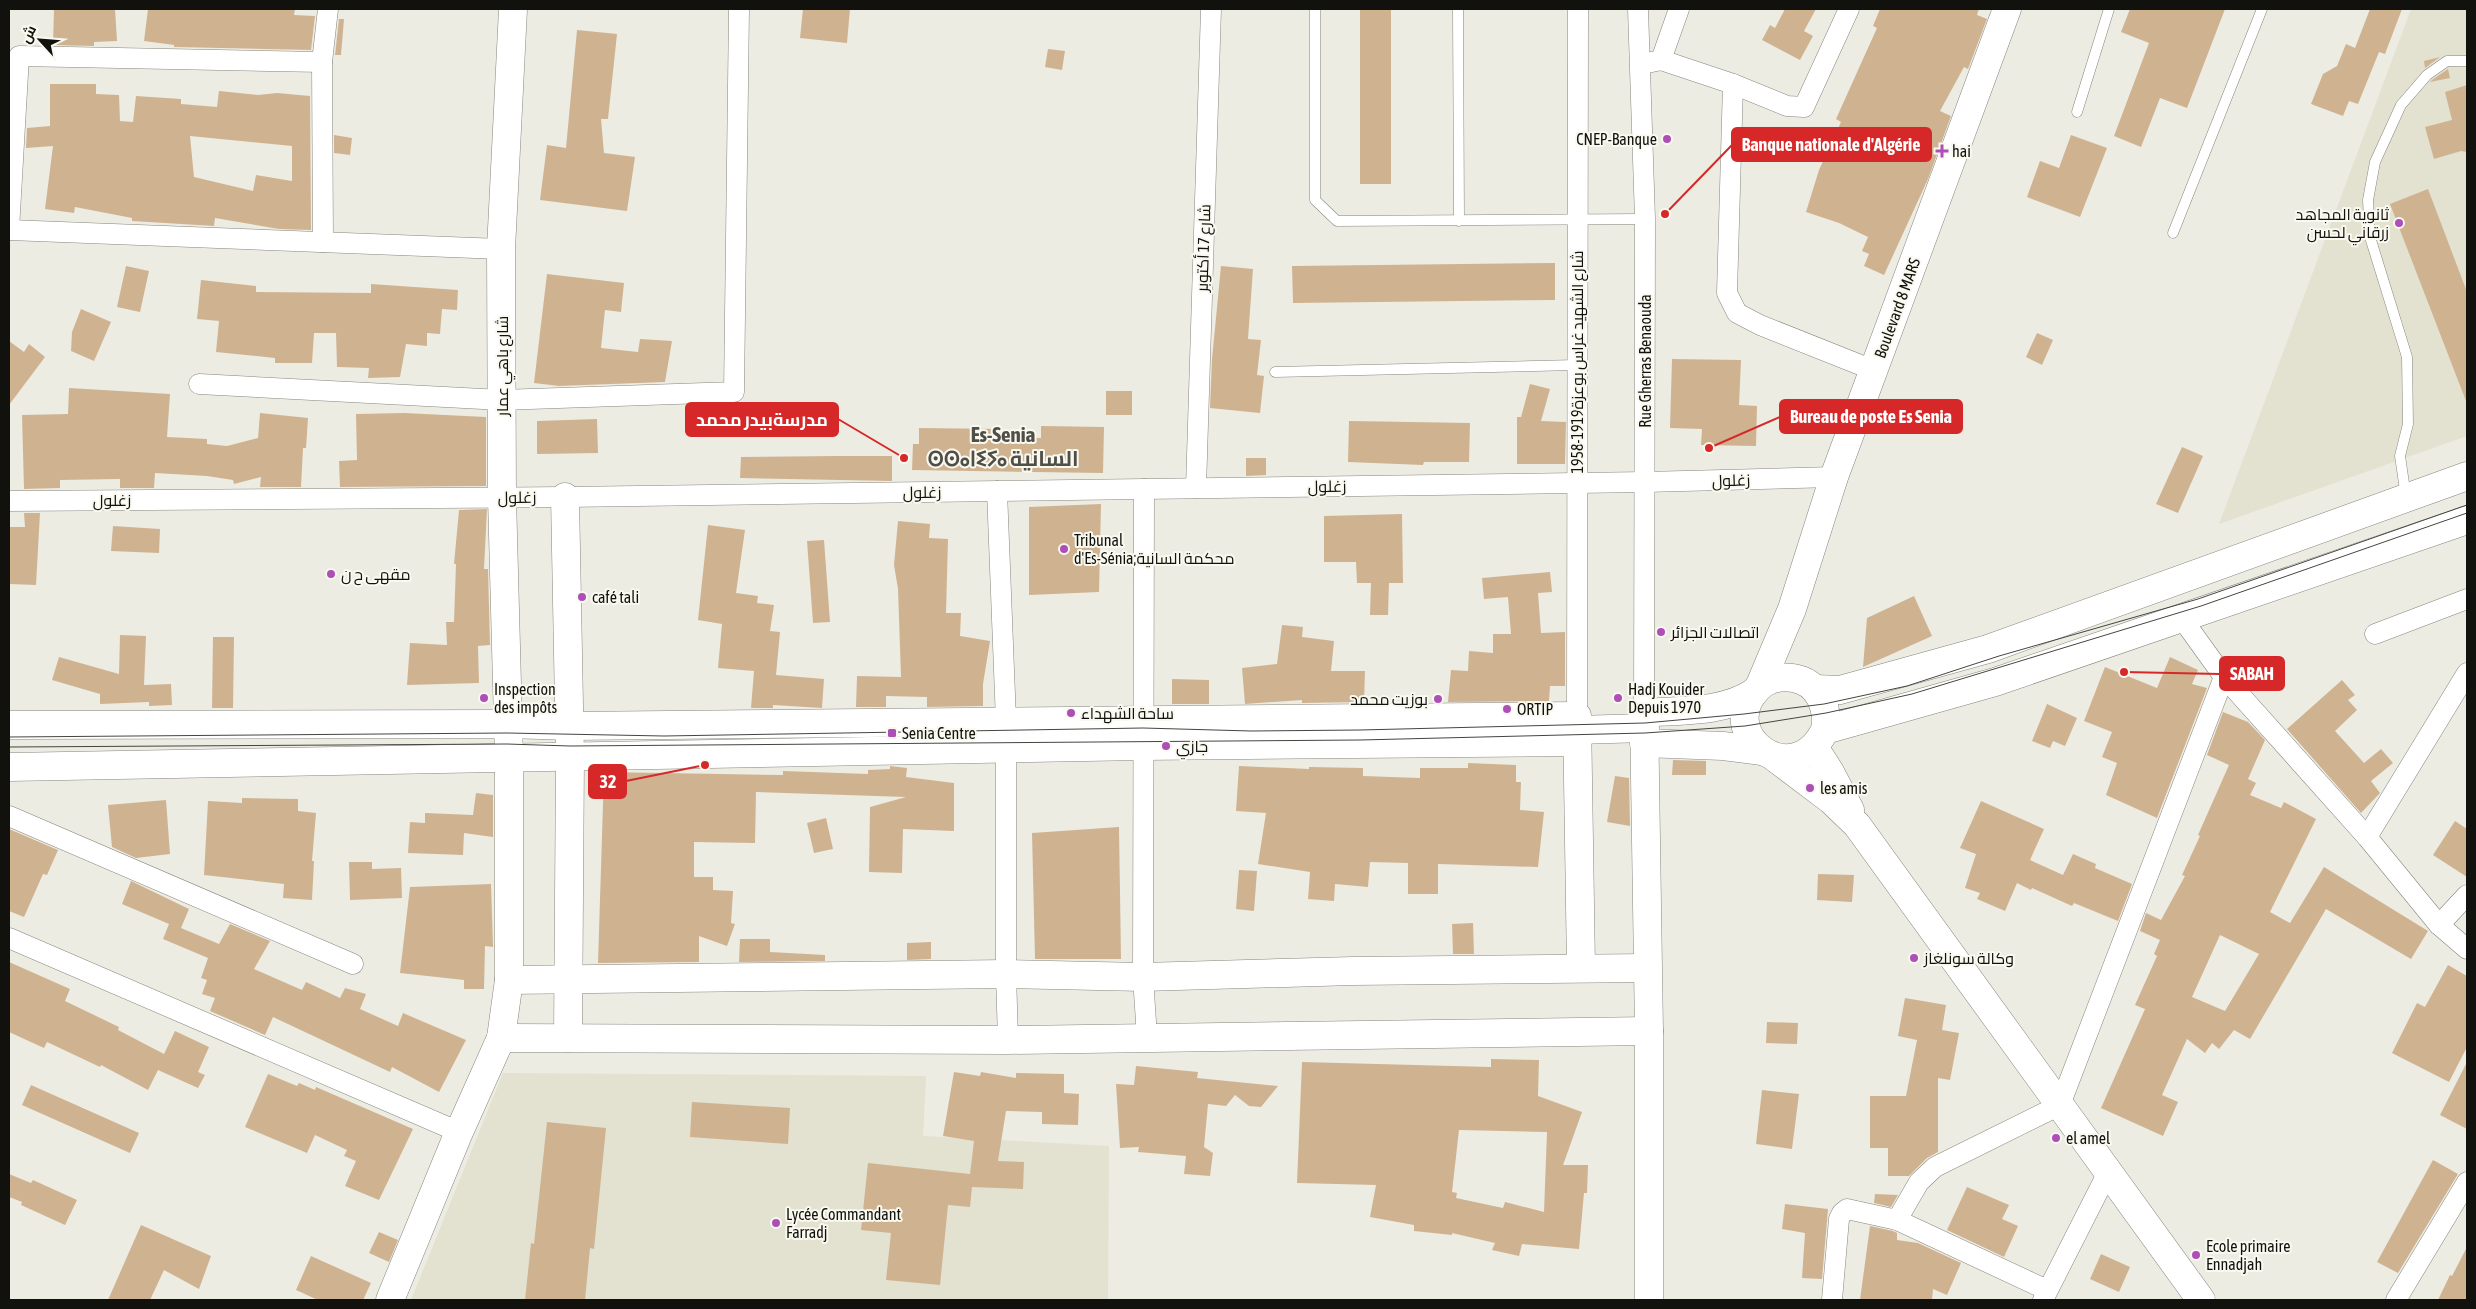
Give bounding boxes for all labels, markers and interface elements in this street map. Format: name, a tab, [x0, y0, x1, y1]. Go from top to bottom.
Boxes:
north arrow	[15, 15, 65, 65]
text: ش	[17, 23, 40, 46]
callout: Banque nationale d'Algérie	[1732, 128, 1931, 161]
place label: CNEP-Banque	[1576, 130, 1657, 149]
marker: CNEP-Banque	[1661, 133, 1673, 145]
text: Banque nationale d'Algérie	[1742, 134, 1920, 155]
place label: hai	[1952, 142, 1971, 160]
marker: hai	[1936, 145, 1948, 157]
street label: شارع 17 أكتوبر	[1192, 204, 1217, 293]
place label: ثانوية المجاهد زرقاني لحسن	[2296, 205, 2390, 246]
marker: ثانوية المجاهد زرقاني لحسن	[2393, 217, 2405, 229]
street label: شارع الشهيد غراس بوعزة1919-1958	[1568, 250, 1589, 474]
street label: Boulevard 8 MARS	[1871, 255, 1924, 361]
street label: Rue Gherras Benaouda	[1636, 294, 1654, 428]
street label: شارع باهي عمار	[493, 316, 516, 417]
callout: Bureau de poste Es Senia	[1780, 400, 1962, 433]
callout: مدرسةبيدر محمد	[686, 403, 838, 436]
text: Bureau de poste Es Senia	[1790, 406, 1952, 427]
text: مدرسةبيدر محمد	[696, 409, 828, 430]
district label: Es-Senia ⵙⵙⴰⵏⵉⵢⴰ السانية	[928, 422, 1079, 471]
street label: زغلول	[1711, 470, 1751, 492]
street label: زغلول	[1308, 477, 1346, 497]
street label: زغلول	[903, 483, 941, 503]
street label: زغلول	[498, 488, 536, 508]
street label: زغلول	[93, 491, 131, 511]
place label: Tribunal d'Es-Sénia;محكمة السانية	[1074, 531, 1235, 568]
marker: Tribunal d'Es-Sénia;محكمة السانية	[1058, 543, 1070, 555]
place label: مقهى ح ن	[341, 565, 411, 586]
marker: مقهى ح ن	[325, 568, 337, 580]
place label: café tali	[592, 588, 639, 606]
marker: café tali	[576, 591, 588, 603]
place label: اتصالات الجزائر	[1670, 623, 1760, 642]
marker: اتصالات الجزائر	[1655, 626, 1667, 638]
callout: SABAH	[2220, 657, 2284, 690]
text: SABAH	[2230, 663, 2274, 684]
place label: Inspection des impôts	[494, 680, 558, 717]
place label: Hadj Kouider Depuis 1970	[1628, 680, 1704, 717]
place label: بوزيت محمد	[1350, 690, 1428, 709]
marker: Inspection des impôts	[478, 692, 490, 704]
marker: Hadj Kouider Depuis 1970	[1612, 692, 1624, 704]
marker: بوزيت محمد	[1432, 693, 1444, 705]
place label: ORTIP	[1517, 700, 1553, 718]
marker: ORTIP	[1501, 703, 1513, 715]
place label: ساحة الشهداء	[1081, 704, 1174, 724]
marker: ساحة الشهداء	[1065, 707, 1077, 719]
place label: Senia Centre	[902, 724, 976, 742]
marker: Senia Centre	[886, 727, 898, 739]
place label: جازي	[1176, 737, 1208, 760]
marker: جازي	[1160, 740, 1172, 752]
callout: 32	[589, 765, 626, 798]
text: 32	[600, 771, 616, 792]
place label: les amis	[1820, 779, 1868, 797]
marker: les amis	[1804, 782, 1816, 794]
place label: وكالة سونلغاز	[1923, 949, 2014, 968]
marker: وكالة سونلغاز	[1908, 952, 1920, 964]
place label: el amel	[2066, 1129, 2111, 1147]
marker: el amel	[2050, 1132, 2062, 1144]
place label: Lycée Commandant Farradj	[786, 1205, 901, 1242]
marker: Lycée Commandant Farradj	[770, 1217, 782, 1229]
place label: Ecole primaire Ennadjah	[2206, 1237, 2290, 1274]
marker: Ecole primaire Ennadjah	[2190, 1249, 2202, 1261]

